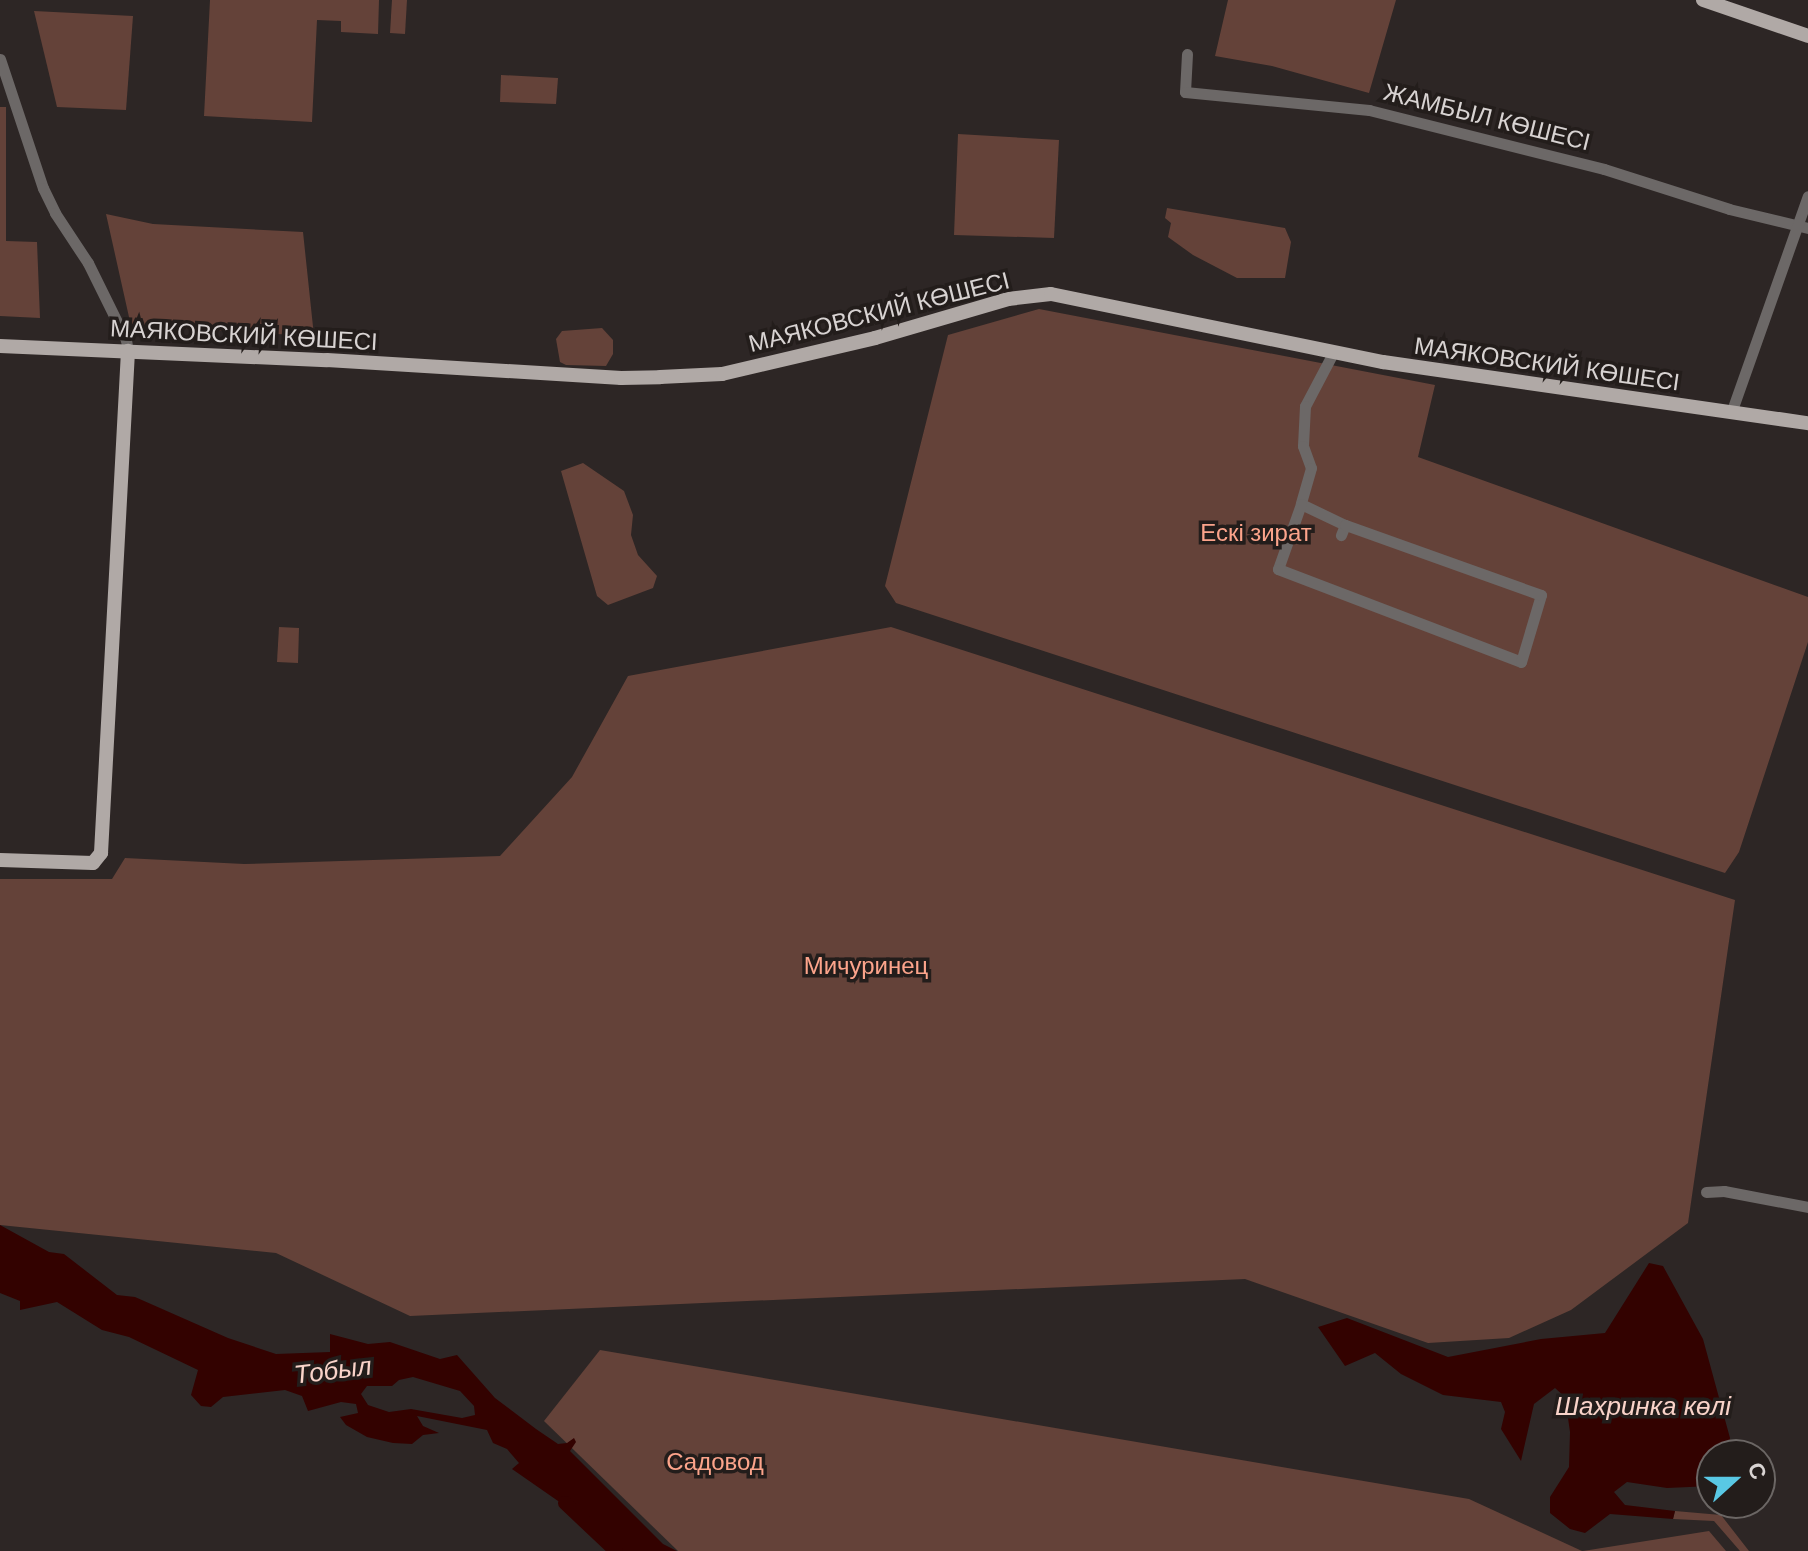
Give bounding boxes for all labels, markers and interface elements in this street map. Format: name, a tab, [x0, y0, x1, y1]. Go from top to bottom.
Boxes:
street label: ЖАМБЫЛ КӨШЕСІ	[1381, 77, 1593, 157]
street label: МАЯКОВСКИЙ КӨШЕСІ	[746, 266, 1012, 358]
street label: МАЯКОВСКИЙ КӨШЕСІ	[110, 314, 378, 356]
street label: МАЯКОВСКИЙ КӨШЕСІ	[1412, 331, 1682, 397]
park label: Ескі зират	[1200, 519, 1312, 547]
park label: Мичуринец	[804, 952, 928, 980]
water label: Тобыл	[292, 1351, 374, 1391]
water label: Шахринка көлі	[1555, 1391, 1731, 1423]
north arrow	[1696, 1439, 1776, 1519]
park label: Садовод	[666, 1448, 764, 1476]
text: С	[1741, 1458, 1773, 1484]

